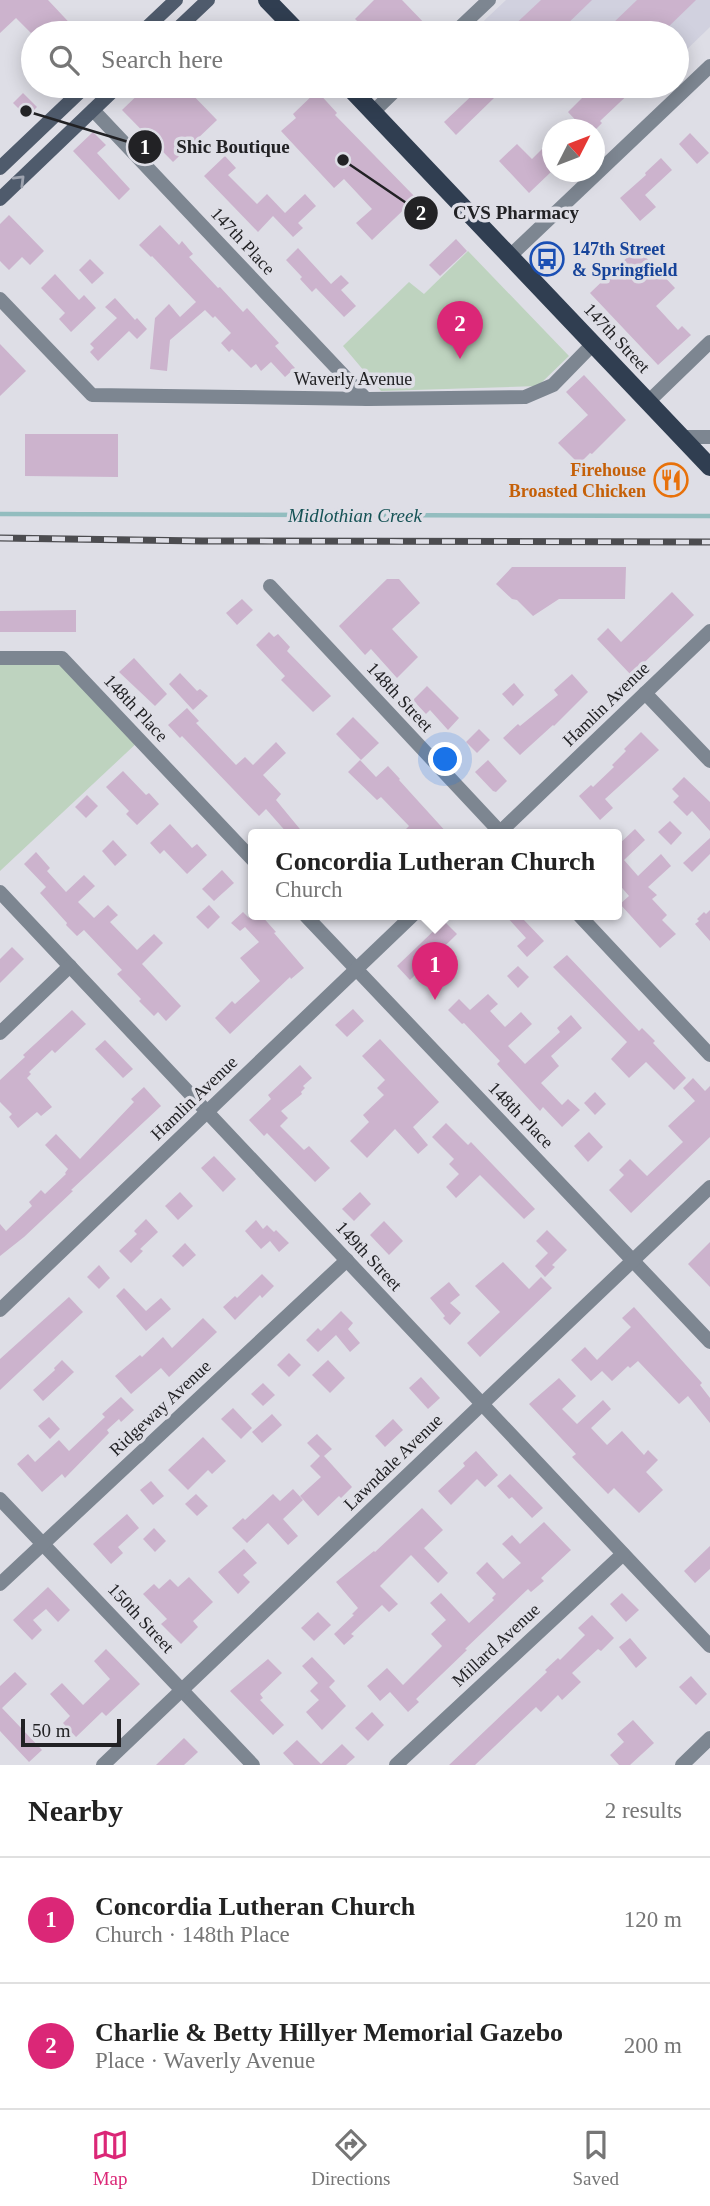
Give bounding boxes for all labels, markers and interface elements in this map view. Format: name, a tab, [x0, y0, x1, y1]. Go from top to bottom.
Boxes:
search box	[21, 21, 689, 98]
icon: search	[45, 41, 83, 79]
text: Search here	[101, 45, 223, 74]
north arrow	[542, 119, 605, 182]
callout: Shic Boutique	[128, 127, 304, 167]
text: 1	[140, 135, 150, 159]
text: Shic Boutique	[176, 136, 290, 157]
one-way arrow	[12, 175, 25, 188]
callout: CVS Pharmacy	[404, 193, 593, 233]
text: 2	[416, 201, 426, 225]
text: CVS Pharmacy	[453, 202, 580, 223]
street label: 147th Place	[207, 203, 279, 279]
place label: 147th Street & Springfield	[572, 239, 678, 280]
bus stop icon: 147th Street & Springfield	[528, 240, 566, 278]
street label: 147th Street	[580, 299, 654, 377]
pin: 2	[437, 301, 483, 359]
street label: Waverly Avenue	[294, 369, 412, 389]
place label: Firehouse Broasted Chicken	[509, 460, 646, 501]
restaurant icon: Firehouse Broasted Chicken	[652, 461, 690, 499]
water label: Midlothian Creek	[287, 505, 422, 526]
street label: 148th Street	[363, 658, 437, 736]
street label: Hamlin Avenue	[559, 658, 653, 750]
street label: 148th Place	[100, 670, 172, 746]
your location	[428, 742, 462, 776]
popup	[248, 829, 622, 920]
text: Concordia Lutheran Church	[275, 847, 595, 876]
text: Church	[275, 877, 343, 902]
pin: 1	[412, 942, 458, 1000]
street label: Hamlin Avenue	[147, 1052, 241, 1144]
street label: 148th Place	[484, 1078, 558, 1152]
street label: 149th Street	[332, 1217, 406, 1295]
street label: Ridgeway Avenue	[105, 1356, 215, 1460]
street label: Lawndale Avenue	[340, 1410, 446, 1514]
street label: 150th Street	[104, 1579, 178, 1657]
street label: Millard Avenue	[448, 1599, 544, 1691]
scale bar	[21, 1716, 121, 1748]
text: 50 m	[32, 1720, 71, 1741]
text: Nearby	[28, 1794, 123, 1827]
text: 2 results	[605, 1798, 682, 1823]
text: Concordia Lutheran Church	[95, 1892, 415, 1921]
text: 1	[45, 1907, 57, 1932]
text: 120 m	[624, 1907, 682, 1932]
text: Church · 148th Place	[95, 1922, 290, 1947]
text: Charlie & Betty Hillyer Memorial Gazebo	[95, 2018, 563, 2047]
text: 2	[45, 2033, 57, 2058]
text: 200 m	[624, 2033, 682, 2058]
text: Place · Waverly Avenue	[95, 2048, 315, 2073]
tab: Map	[91, 2126, 129, 2190]
tab: Directions	[311, 2126, 390, 2190]
tab: Saved	[572, 2126, 619, 2190]

